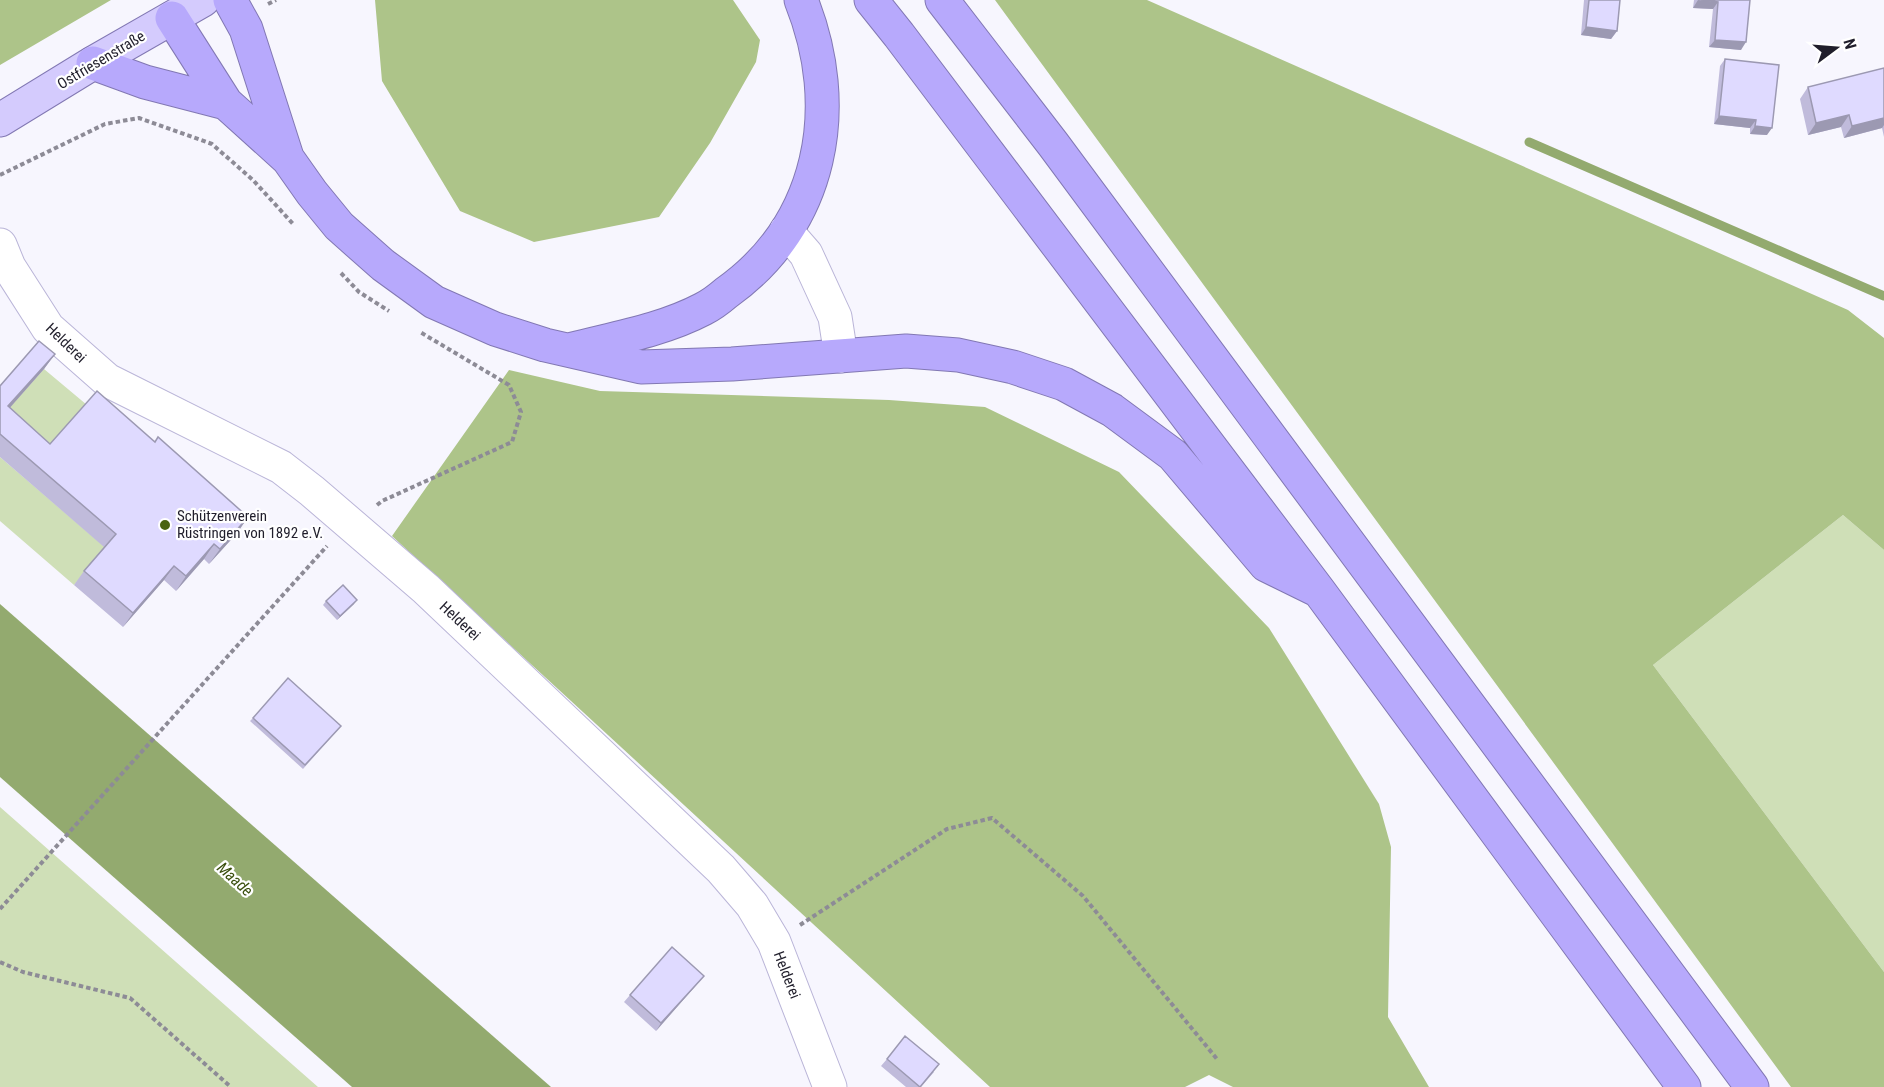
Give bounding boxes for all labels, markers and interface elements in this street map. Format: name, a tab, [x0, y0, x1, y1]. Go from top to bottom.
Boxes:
north arrow	[1806, 18, 1866, 78]
street label: Ostfriesenstraße	[54, 27, 148, 93]
text: N	[1839, 37, 1860, 51]
street label: Helderei	[42, 319, 90, 367]
place label: Schützenverein Rüstringen von 1892 e.V.	[177, 507, 323, 542]
marker: Schützenverein Rüstringen von 1892 e.V.	[158, 518, 172, 532]
street label: Helderei	[436, 598, 484, 644]
water label: Maade	[213, 858, 257, 900]
street label: Helderei	[770, 949, 804, 1001]

